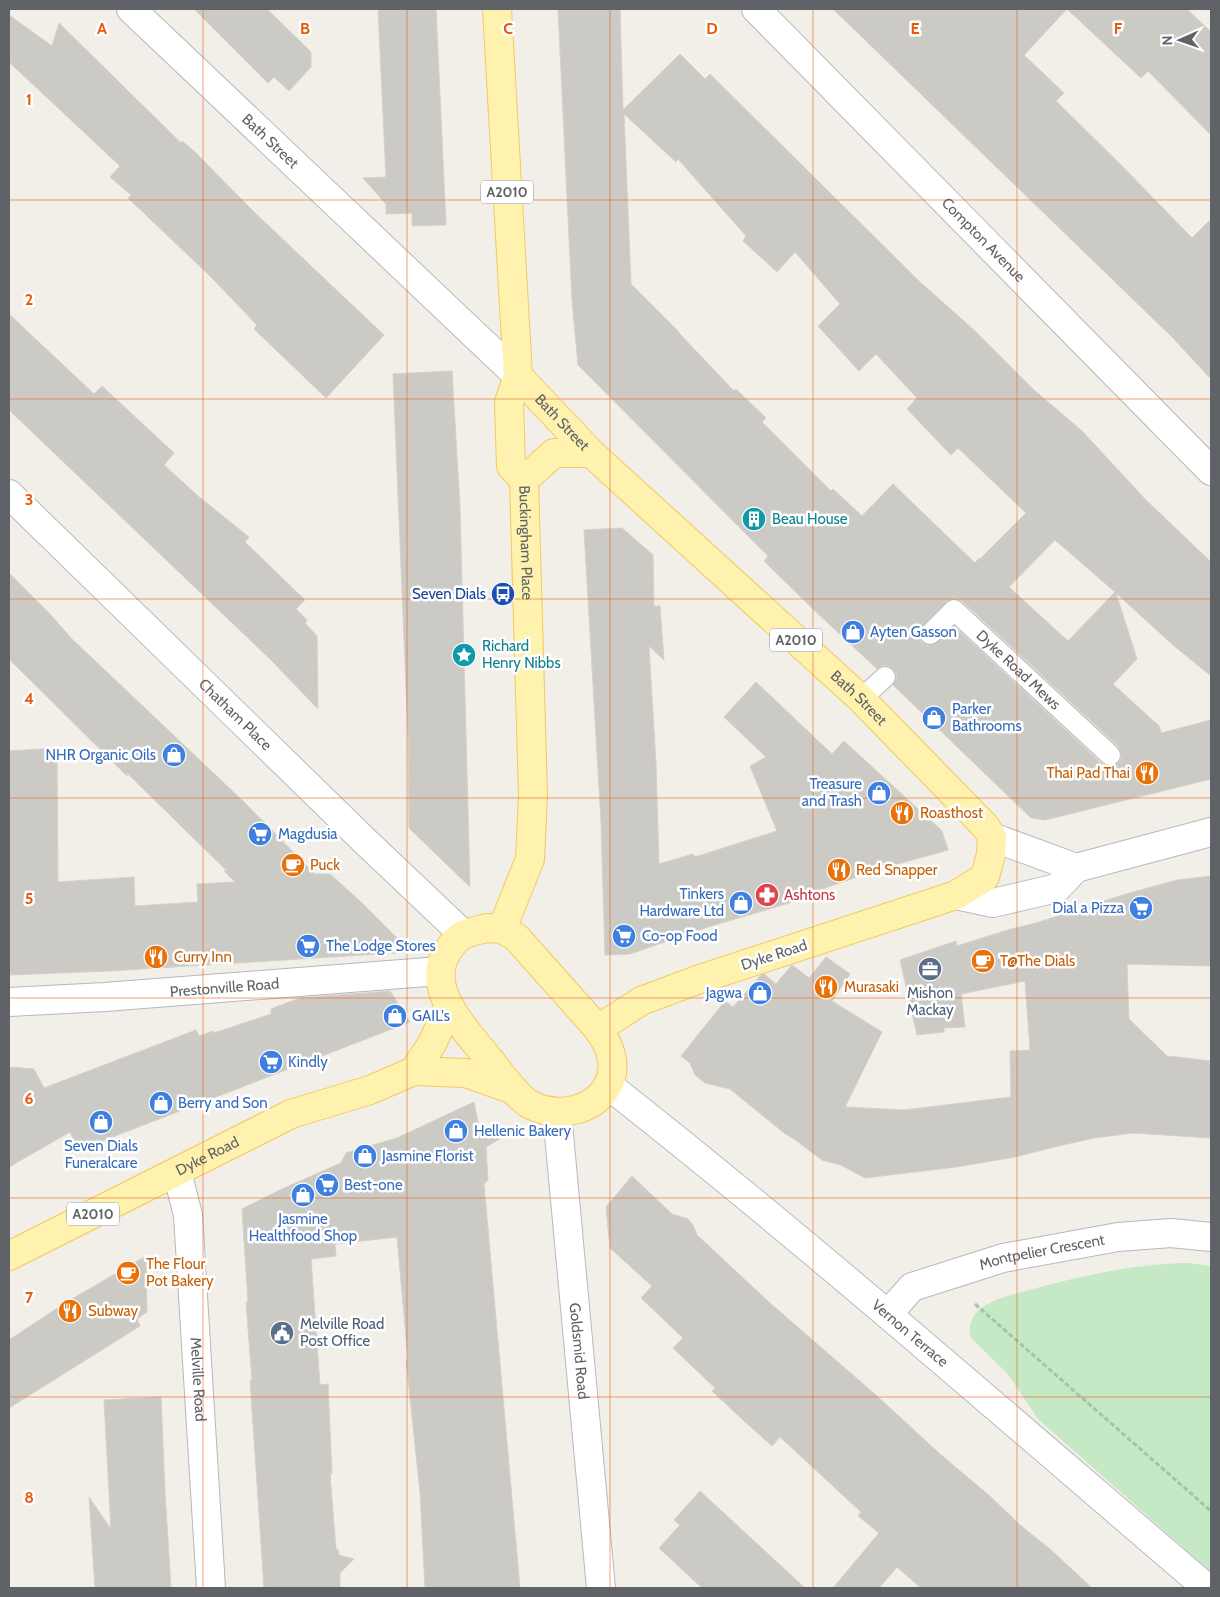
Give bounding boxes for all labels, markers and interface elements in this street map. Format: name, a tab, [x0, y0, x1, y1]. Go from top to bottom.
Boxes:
north arrow	[1155, 15, 1205, 65]
text: A	[97, 19, 107, 38]
text: B	[300, 19, 310, 38]
text: C	[503, 19, 513, 38]
text: D	[706, 19, 718, 38]
text: E	[910, 19, 920, 38]
text: F	[1114, 19, 1123, 38]
text: N	[1158, 35, 1176, 46]
text: 1	[26, 90, 32, 109]
street label: Bath Street	[238, 110, 302, 172]
road number: A2010	[481, 180, 533, 203]
street label: Compton Avenue	[938, 194, 1029, 286]
text: 2	[25, 290, 33, 309]
street label: Bath Street	[531, 390, 593, 454]
street label: Buckingham Place	[515, 485, 536, 601]
text: 3	[25, 490, 33, 509]
building icon: Beau House	[741, 506, 767, 532]
place label: Beau House	[772, 510, 848, 528]
bus stop icon: Seven Dials	[490, 581, 516, 607]
place label: Seven Dials	[412, 585, 486, 603]
shop icon: Ayten Gasson	[840, 619, 866, 645]
place label: Ayten Gasson	[870, 623, 957, 641]
street label: Dyke Road Mews	[973, 626, 1064, 714]
road number: A2010	[770, 628, 822, 652]
place label: Richard Henry Nibbs	[482, 637, 561, 672]
place icon: Richard Henry Nibbs	[451, 642, 477, 668]
street label: Bath Street	[827, 667, 891, 729]
street label: Chatham Place	[195, 675, 276, 754]
text: 4	[24, 689, 34, 708]
place label: Parker Bathrooms	[952, 700, 1022, 735]
shop icon: Parker Bathrooms	[921, 705, 947, 731]
shop icon: NHR Organic Oils	[161, 742, 187, 768]
place label: NHR Organic Oils	[46, 746, 156, 764]
restaurant icon: Thai Pad Thai	[1134, 760, 1160, 786]
place label: Thai Pad Thai	[1047, 764, 1130, 782]
place label: Treasure and Trash	[802, 775, 862, 810]
shop icon: Treasure and Trash	[866, 780, 892, 806]
restaurant icon: Roasthost	[889, 800, 915, 826]
place label: Roasthost	[920, 804, 983, 822]
supermarket icon: Magdusia	[247, 821, 273, 847]
place label: Magdusia	[278, 825, 338, 843]
cafe icon: Puck	[280, 852, 306, 878]
place label: Puck	[310, 856, 340, 874]
restaurant icon: Red Snapper	[826, 857, 852, 883]
place label: Red Snapper	[856, 861, 938, 879]
pharmacy icon: Ashtons	[754, 882, 780, 908]
place label: Tinkers Hardware Ltd	[639, 885, 724, 920]
place label: Ashtons	[784, 886, 835, 904]
text: 5	[25, 889, 33, 908]
shop icon: Tinkers Hardware Ltd	[728, 890, 754, 916]
supermarket icon: Dial a Pizza	[1128, 895, 1154, 921]
place label: Dial a Pizza	[1052, 899, 1125, 917]
supermarket icon: Co-op Food	[611, 923, 637, 949]
place label: Co-op Food	[642, 927, 718, 945]
supermarket icon: The Lodge Stores	[295, 933, 321, 959]
street label: Dyke Road	[739, 936, 809, 974]
place label: The Lodge Stores	[326, 937, 436, 955]
restaurant icon: Curry Inn	[143, 944, 169, 970]
place label: Curry Inn	[174, 948, 232, 966]
cafe icon: T@The Dials	[970, 948, 996, 974]
place label: T@The Dials	[1000, 952, 1075, 970]
office icon: Mishon Mackay	[917, 956, 943, 982]
restaurant icon: Murasaki	[813, 974, 839, 1000]
street label: Prestonville Road	[169, 975, 280, 1001]
place label: Murasaki	[844, 978, 899, 996]
shop icon: Jagwa	[747, 980, 773, 1006]
place label: Jagwa	[705, 984, 743, 1002]
place label: Mishon Mackay	[906, 984, 954, 1019]
shop icon: GAIL's	[382, 1003, 408, 1029]
place label: GAIL's	[412, 1007, 450, 1025]
supermarket icon: Kindly	[258, 1049, 284, 1075]
place label: Kindly	[288, 1053, 328, 1071]
text: 6	[25, 1089, 34, 1108]
shop icon: Berry and Son	[148, 1090, 174, 1116]
place label: Berry and Son	[178, 1094, 268, 1112]
shop icon: Seven Dials Funeralcare	[88, 1109, 114, 1135]
shop icon: Hellenic Bakery	[443, 1118, 469, 1144]
place label: Hellenic Bakery	[474, 1122, 571, 1140]
street label: Dyke Road	[173, 1133, 242, 1180]
place label: Seven Dials Funeralcare	[64, 1137, 138, 1172]
shop icon: Jasmine Florist	[352, 1143, 378, 1169]
place label: Jasmine Florist	[381, 1147, 474, 1165]
supermarket icon: Best-one	[314, 1172, 340, 1198]
place label: Best-one	[344, 1176, 403, 1194]
shop icon: Jasmine Healthfood Shop	[290, 1182, 316, 1208]
road number: A2010	[67, 1202, 119, 1226]
place label: Jasmine Healthfood Shop	[249, 1210, 357, 1245]
street label: Montpelier Crescent	[977, 1231, 1106, 1274]
place label: The Flour Pot Bakery	[146, 1255, 214, 1290]
cafe icon: The Flour Pot Bakery	[115, 1260, 141, 1286]
text: 7	[25, 1288, 34, 1307]
street label: Vernon Terrace	[868, 1296, 952, 1371]
restaurant icon: Subway	[57, 1298, 83, 1324]
place label: Subway	[88, 1302, 138, 1320]
street label: Goldsmid Road	[566, 1302, 592, 1400]
place label: Melville Road Post Office	[300, 1315, 384, 1350]
public building icon: Melville Road Post Office	[269, 1320, 295, 1346]
street label: Melville Road	[187, 1337, 210, 1422]
text: 8	[24, 1488, 34, 1507]

